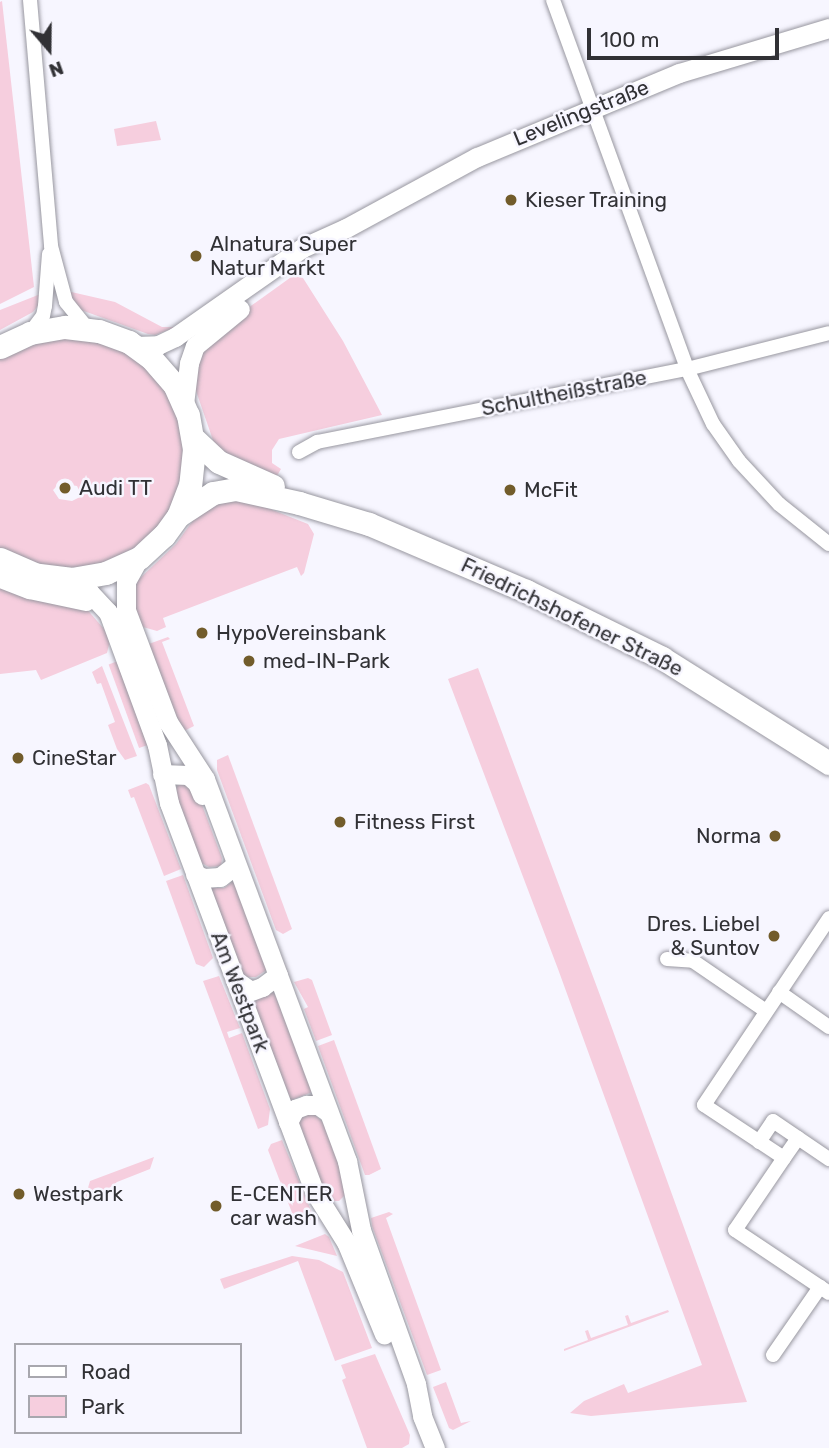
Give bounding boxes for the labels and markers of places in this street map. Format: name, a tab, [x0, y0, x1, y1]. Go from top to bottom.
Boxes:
place label: Kieser Training	[525, 187, 668, 213]
marker: Kieser Training	[503, 192, 519, 208]
place label: Alnatura Super Natur Markt	[210, 231, 357, 281]
marker: Alnatura Super Natur Markt	[188, 248, 204, 264]
place label: Audi TT	[79, 475, 153, 501]
place label: McFit	[524, 477, 578, 503]
marker: Audi TT	[57, 480, 73, 496]
marker: McFit	[502, 482, 518, 498]
place label: HypoVereinsbank	[216, 620, 386, 646]
marker: HypoVereinsbank	[194, 625, 210, 641]
place label: med-IN-Park	[263, 648, 390, 674]
marker: med-IN-Park	[241, 653, 257, 669]
place label: CineStar	[32, 745, 116, 771]
marker: CineStar	[10, 750, 26, 766]
place label: Fitness First	[354, 809, 475, 835]
marker: Fitness First	[332, 814, 348, 830]
place label: Norma	[696, 823, 761, 849]
marker: Norma	[767, 828, 783, 844]
place label: Dres. Liebel & Suntov	[647, 911, 760, 961]
marker: Dres. Liebel & Suntov	[766, 928, 782, 944]
place label: Westpark	[33, 1181, 123, 1207]
place label: E-CENTER car wash	[230, 1181, 333, 1231]
marker: Westpark	[11, 1186, 27, 1202]
marker: E-CENTER car wash	[208, 1198, 224, 1214]

